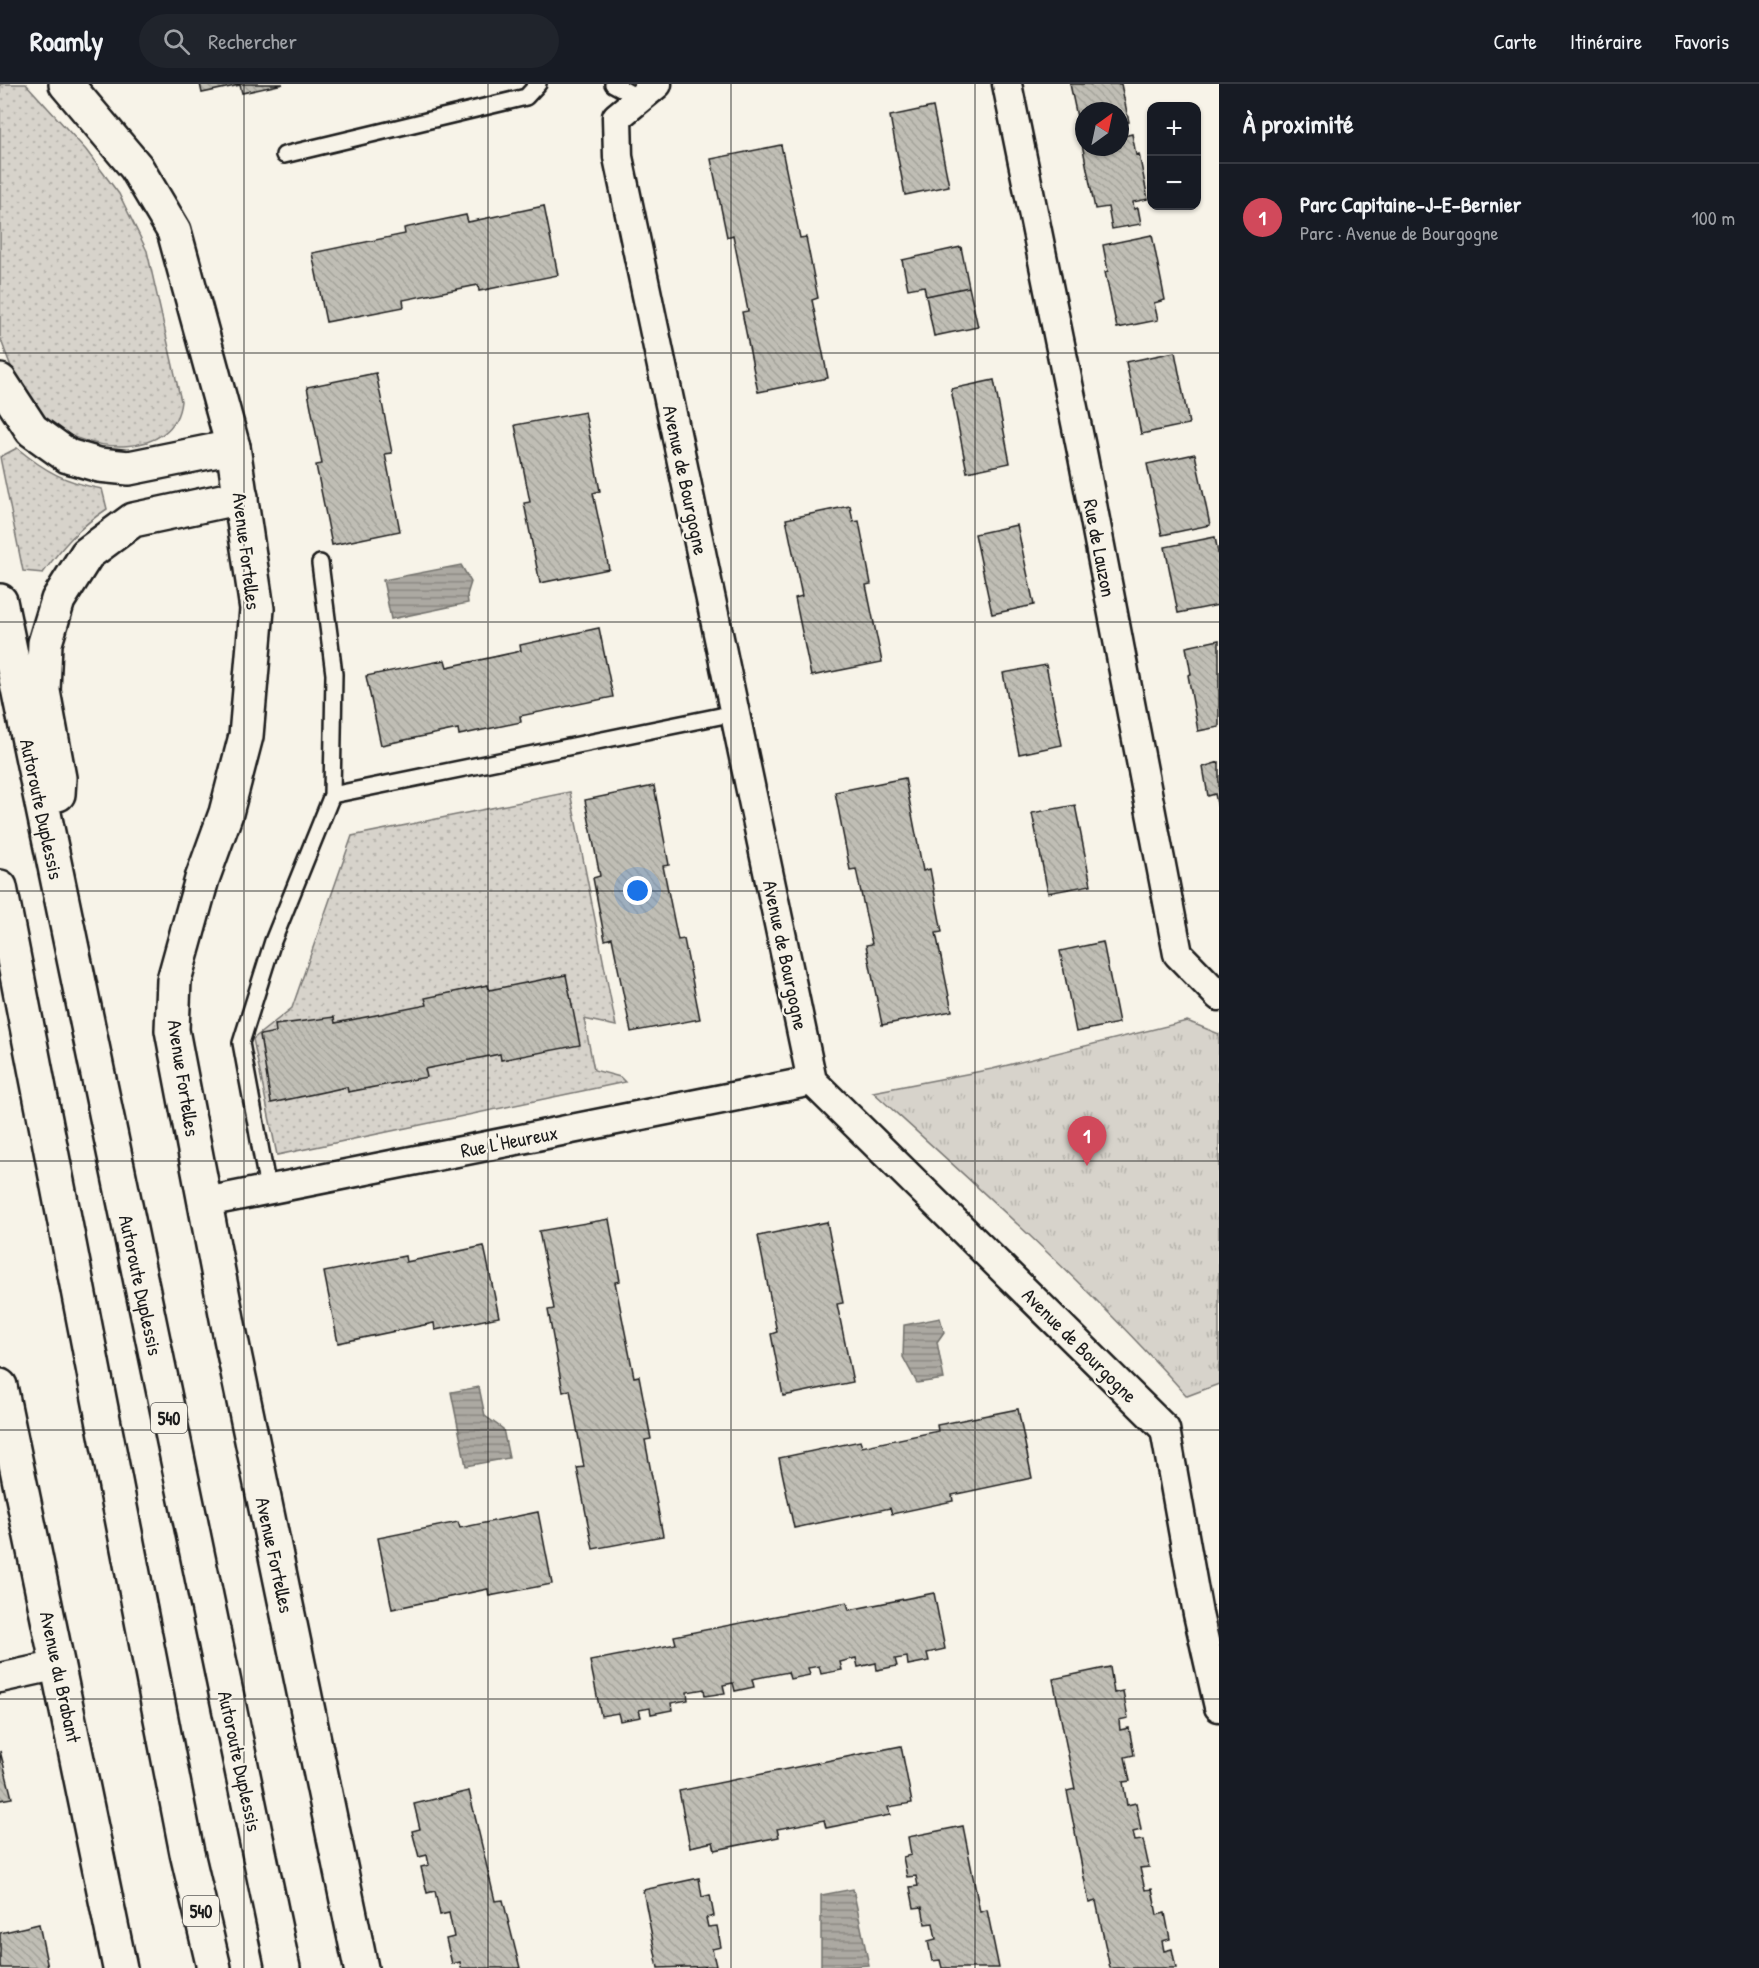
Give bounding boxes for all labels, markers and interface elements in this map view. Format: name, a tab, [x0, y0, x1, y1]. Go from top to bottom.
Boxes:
search box	[139, 14, 559, 68]
text: Roamly	[30, 22, 103, 60]
icon: search	[160, 25, 193, 58]
text: Rechercher	[208, 26, 297, 56]
text: Carte	[1494, 27, 1537, 56]
text: Itinéraire	[1570, 27, 1642, 56]
text: Favoris	[1675, 27, 1729, 56]
north arrow	[1075, 102, 1129, 156]
map controls	[1147, 102, 1201, 210]
button: +	[1147, 102, 1201, 156]
text: À proximité	[1243, 106, 1354, 141]
button: −	[1147, 156, 1201, 210]
text: Parc Capitaine-J-E-Bernier	[1300, 189, 1521, 219]
text: 1	[1259, 204, 1266, 231]
text: 100 m	[1692, 204, 1735, 231]
text: Parc · Avenue de Bourgogne	[1300, 219, 1499, 246]
street label: Avenue de Bourgogne	[657, 403, 715, 557]
street label: Avenue Fortelles	[226, 491, 268, 611]
street label: Rue de Lauzon	[1077, 497, 1123, 599]
street label: Autoroute Duplessis	[14, 736, 70, 882]
your location	[623, 876, 652, 905]
street label: Avenue de Bourgogne	[757, 878, 815, 1032]
street label: Avenue Fortelles	[161, 1018, 207, 1139]
pin: 1	[1068, 1116, 1106, 1166]
street label: Rue L'Heureux	[458, 1118, 560, 1164]
street label: Autoroute Duplessis	[113, 1212, 169, 1358]
street label: Avenue de Bourgogne	[1017, 1282, 1143, 1408]
road number: 540	[151, 1403, 187, 1433]
street label: Avenue Fortelles	[250, 1495, 301, 1616]
street label: Avenue du Brabant	[34, 1609, 88, 1746]
street label: Autoroute Duplessis	[212, 1688, 268, 1834]
road number: 540	[183, 1896, 219, 1926]

